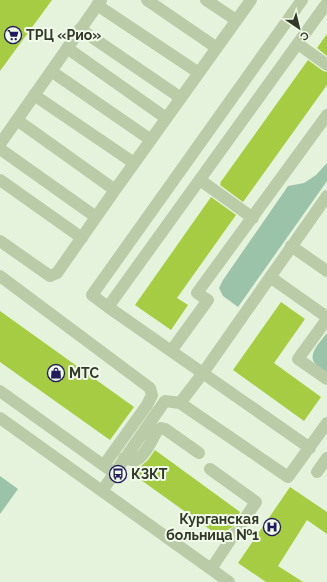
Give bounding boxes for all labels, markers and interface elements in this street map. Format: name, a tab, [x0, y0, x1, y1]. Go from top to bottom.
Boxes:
north arrow	[279, 8, 319, 48]
supermarket icon: ТРЦ «Рио»	[3, 25, 23, 45]
place label: ТРЦ «Рио»	[26, 27, 101, 43]
text: С	[297, 28, 311, 44]
shop icon: МТС	[46, 363, 66, 383]
place label: МТС	[69, 365, 100, 381]
bus stop icon: КЗКТ	[108, 464, 128, 484]
place label: КЗКТ	[131, 466, 168, 482]
place label: Курганская больница №1	[166, 511, 259, 543]
hospital icon: Курганская больница №1	[262, 517, 282, 537]

